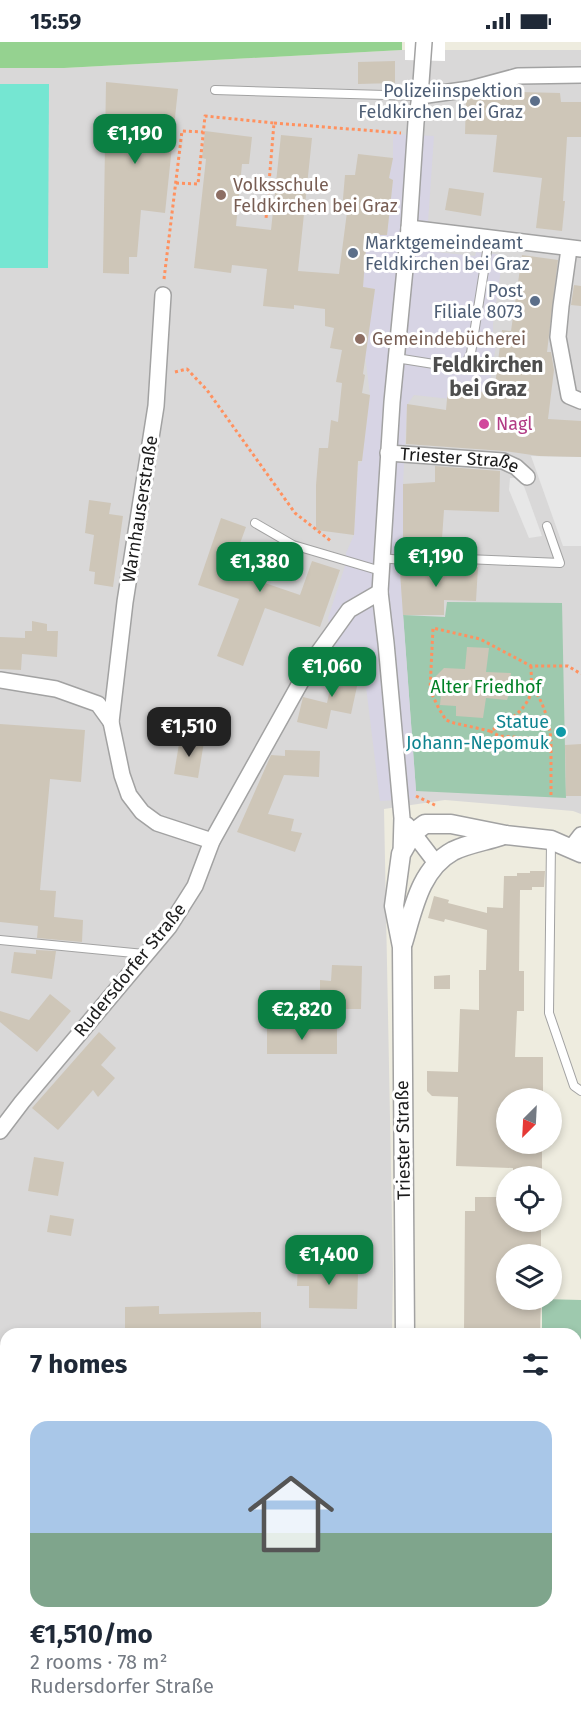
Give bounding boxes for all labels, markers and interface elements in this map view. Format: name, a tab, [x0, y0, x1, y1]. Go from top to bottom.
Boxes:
text: 15:59	[30, 8, 81, 35]
place label: Polizeiinspektion Feldkirchen bei Graz	[358, 80, 523, 123]
marker: Polizeiinspektion Feldkirchen bei Graz	[528, 94, 542, 108]
pin: €1,190	[86, 114, 184, 165]
text: €1,190	[107, 121, 163, 145]
place label: Volksschule Feldkirchen bei Graz	[233, 174, 398, 217]
marker: Volksschule Feldkirchen bei Graz	[214, 188, 228, 202]
place label: Marktgemeindeamt Feldkirchen bei Graz	[365, 232, 530, 275]
marker: Marktgemeindeamt Feldkirchen bei Graz	[346, 246, 360, 260]
place label: Post Filiale 8073	[434, 280, 523, 323]
marker: Post Filiale 8073	[528, 294, 542, 308]
place label: Gemeindebücherei	[372, 328, 526, 350]
marker: Gemeindebücherei	[353, 332, 367, 346]
district label: Feldkirchen bei Graz	[432, 352, 544, 402]
place label: Nagl	[496, 413, 533, 435]
marker: Nagl	[477, 417, 491, 431]
street label: Warnhauserstraße	[117, 434, 163, 584]
street label: Triester Straße	[399, 443, 523, 478]
pin: €1,190	[387, 537, 485, 588]
pin: €1,380	[211, 542, 309, 593]
text: €1,190	[408, 544, 464, 568]
text: €1,380	[230, 549, 290, 573]
pin: €1,060	[283, 647, 381, 698]
text: €1,060	[302, 654, 362, 678]
park label: Alter Friedhof	[430, 676, 544, 698]
pin: €1,510	[140, 707, 238, 758]
place label: Statue Johann-Nepomuk	[406, 711, 550, 754]
text: €1,510	[161, 714, 217, 738]
marker: Statue Johann-Nepomuk	[554, 725, 568, 739]
street label: Rudersdorfer Straße	[69, 899, 191, 1041]
pin: €2,820	[253, 990, 351, 1041]
text: €2,820	[272, 997, 332, 1021]
street label: Triester Straße	[391, 1080, 415, 1200]
north arrow	[496, 1088, 562, 1154]
map controls	[496, 1088, 562, 1310]
button: locate	[496, 1166, 562, 1232]
pin: €1,400	[280, 1235, 378, 1286]
text: €1,400	[299, 1242, 359, 1266]
button: layers	[496, 1244, 562, 1310]
icon: filters	[519, 1348, 552, 1381]
text: 7 homes	[30, 1349, 127, 1380]
icon: home	[237, 1460, 345, 1568]
text: €1,510/mo	[30, 1619, 153, 1650]
text: 2 rooms · 78 m²	[30, 1650, 167, 1674]
text: Rudersdorfer Straße	[30, 1674, 214, 1698]

